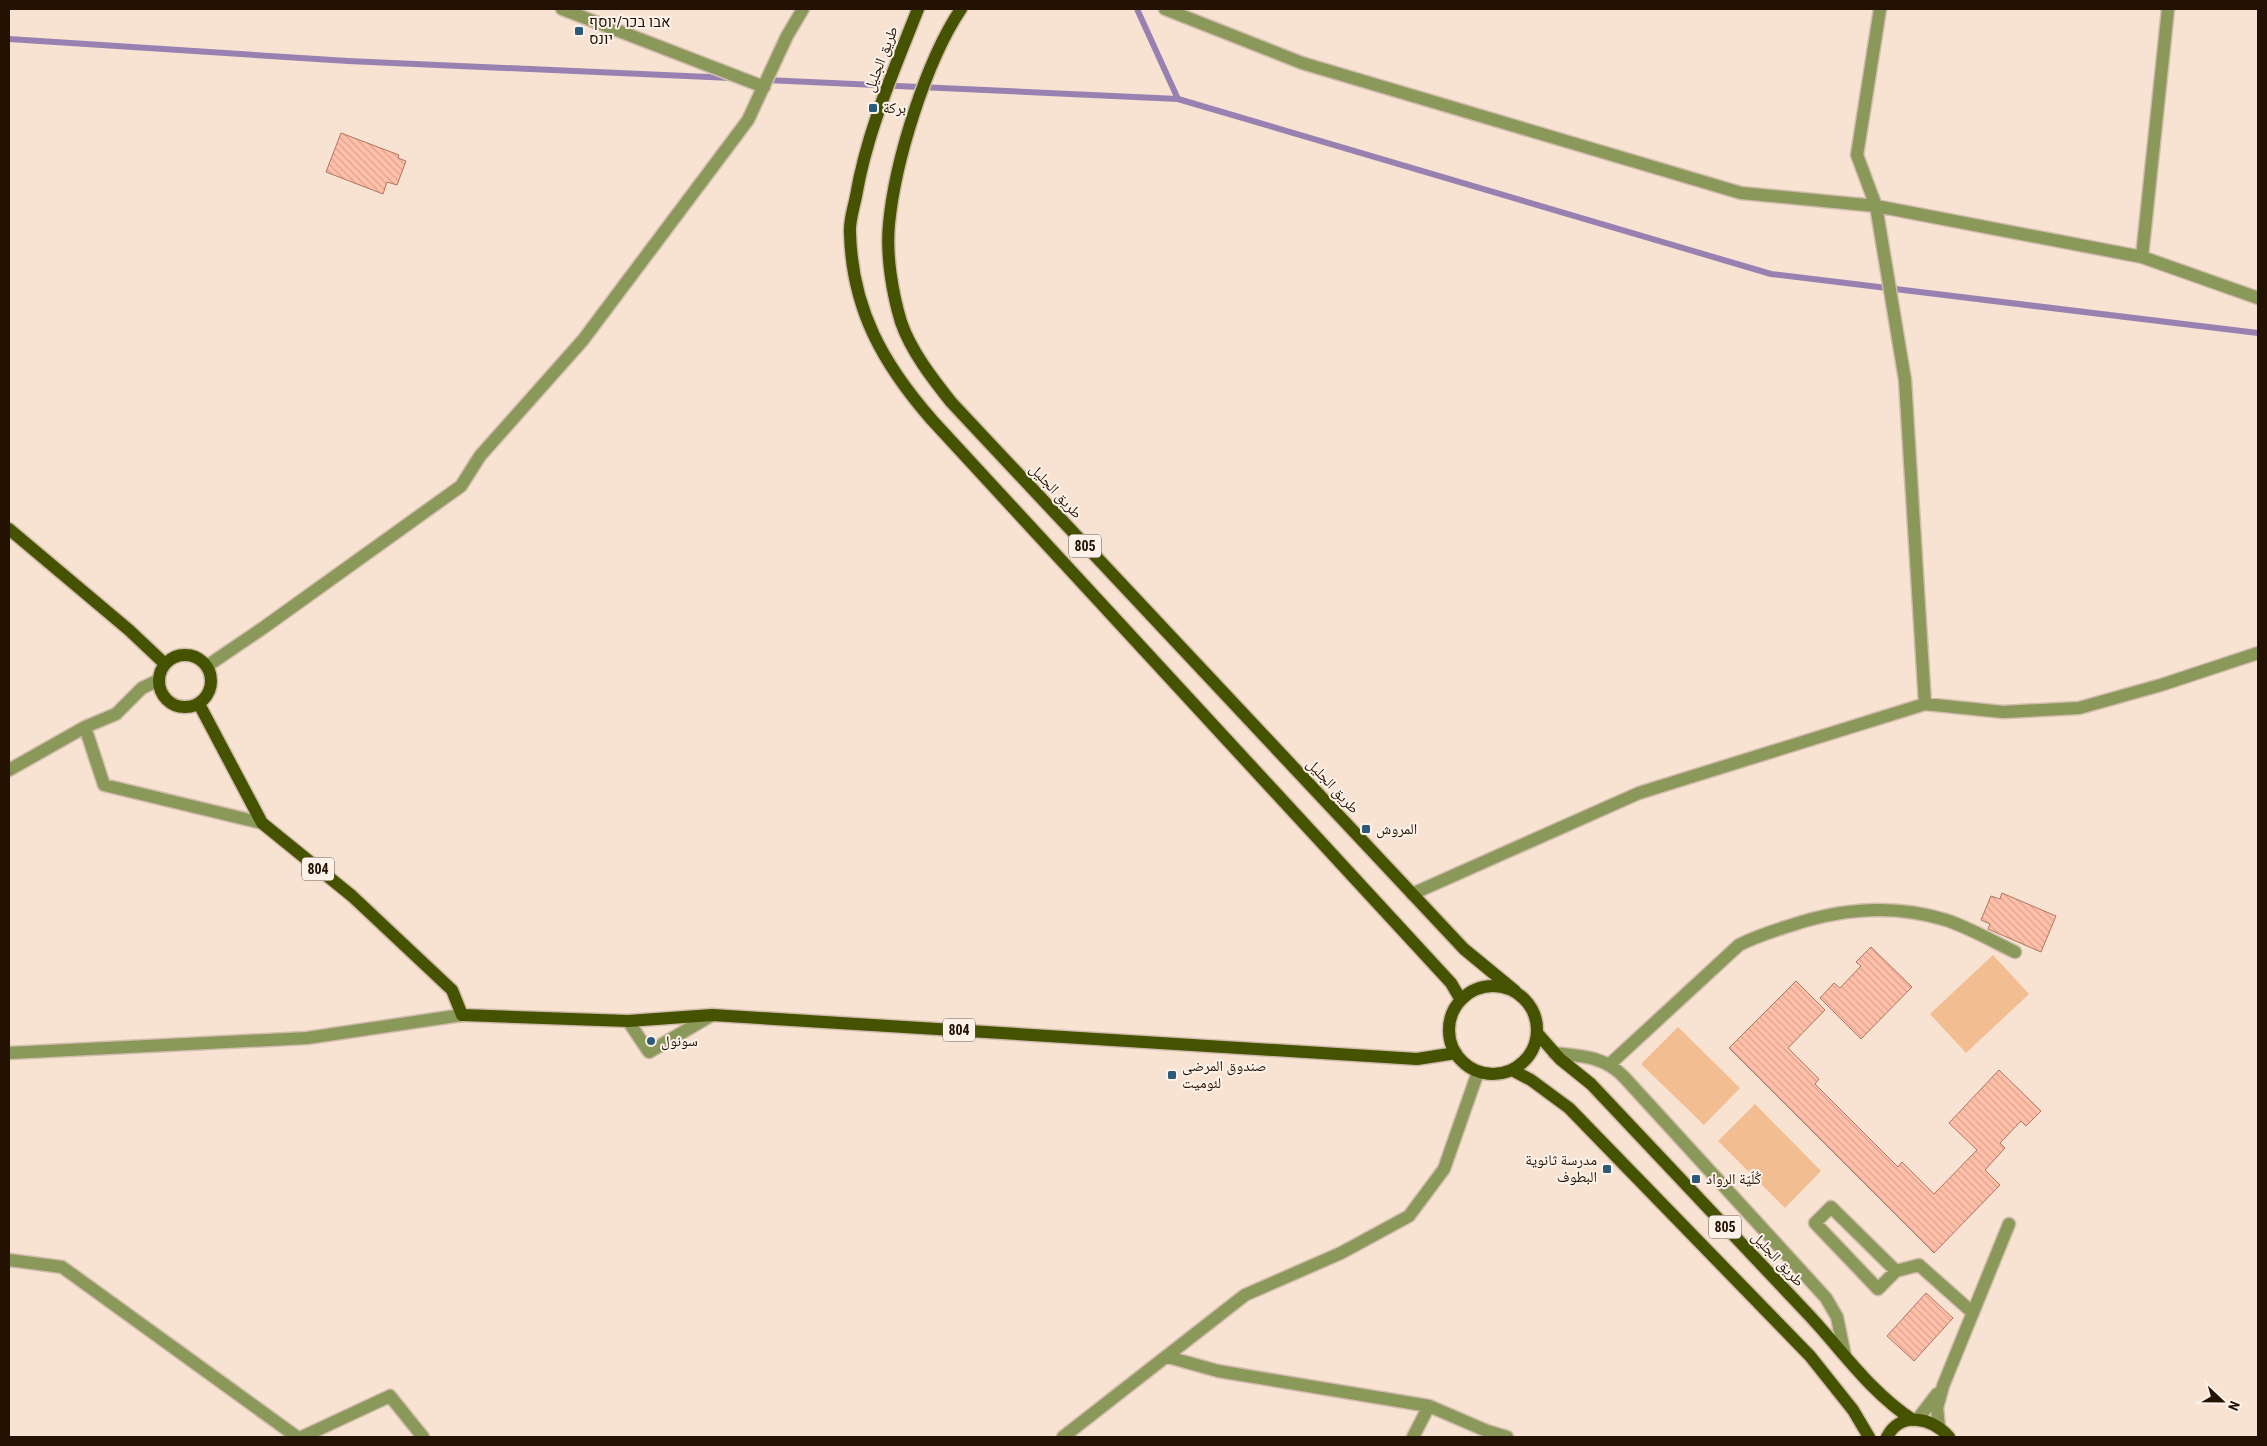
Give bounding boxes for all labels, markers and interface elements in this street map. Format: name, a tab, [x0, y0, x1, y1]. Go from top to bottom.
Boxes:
place label: אבו בכר/יוסף יונס	[589, 13, 671, 48]
street label: طريق الجليل	[860, 24, 903, 95]
marker: אבו בכר/יוסף יונס	[573, 25, 585, 37]
place label: بركة	[883, 99, 906, 117]
marker: بركة	[867, 102, 879, 114]
street label: طريق الجليل	[1025, 460, 1086, 523]
road number: 805	[1069, 534, 1101, 558]
street label: طريق الجليل	[1302, 755, 1363, 818]
place label: المروش	[1376, 820, 1417, 839]
marker: المروش	[1360, 823, 1372, 835]
road number: 804	[302, 858, 334, 881]
road number: 804	[943, 1018, 975, 1042]
place label: سونول	[661, 1032, 698, 1051]
marker: سونول	[645, 1035, 657, 1047]
place label: صندوق المرضى لئوميت	[1182, 1057, 1267, 1092]
marker: صندوق المرضى لئوميت	[1166, 1069, 1178, 1081]
place label: مدرسة ثانوية البطوف	[1525, 1151, 1597, 1186]
marker: مدرسة ثانوية البطوف	[1601, 1163, 1613, 1175]
place label: كُلّيّة الرواد	[1706, 1170, 1761, 1188]
marker: كُلّيّة الرواد	[1690, 1173, 1702, 1185]
road number: 805	[1709, 1216, 1741, 1238]
street label: طريق الجليل	[1747, 1228, 1808, 1291]
north arrow	[2197, 1376, 2247, 1426]
text: N	[2225, 1399, 2243, 1413]

